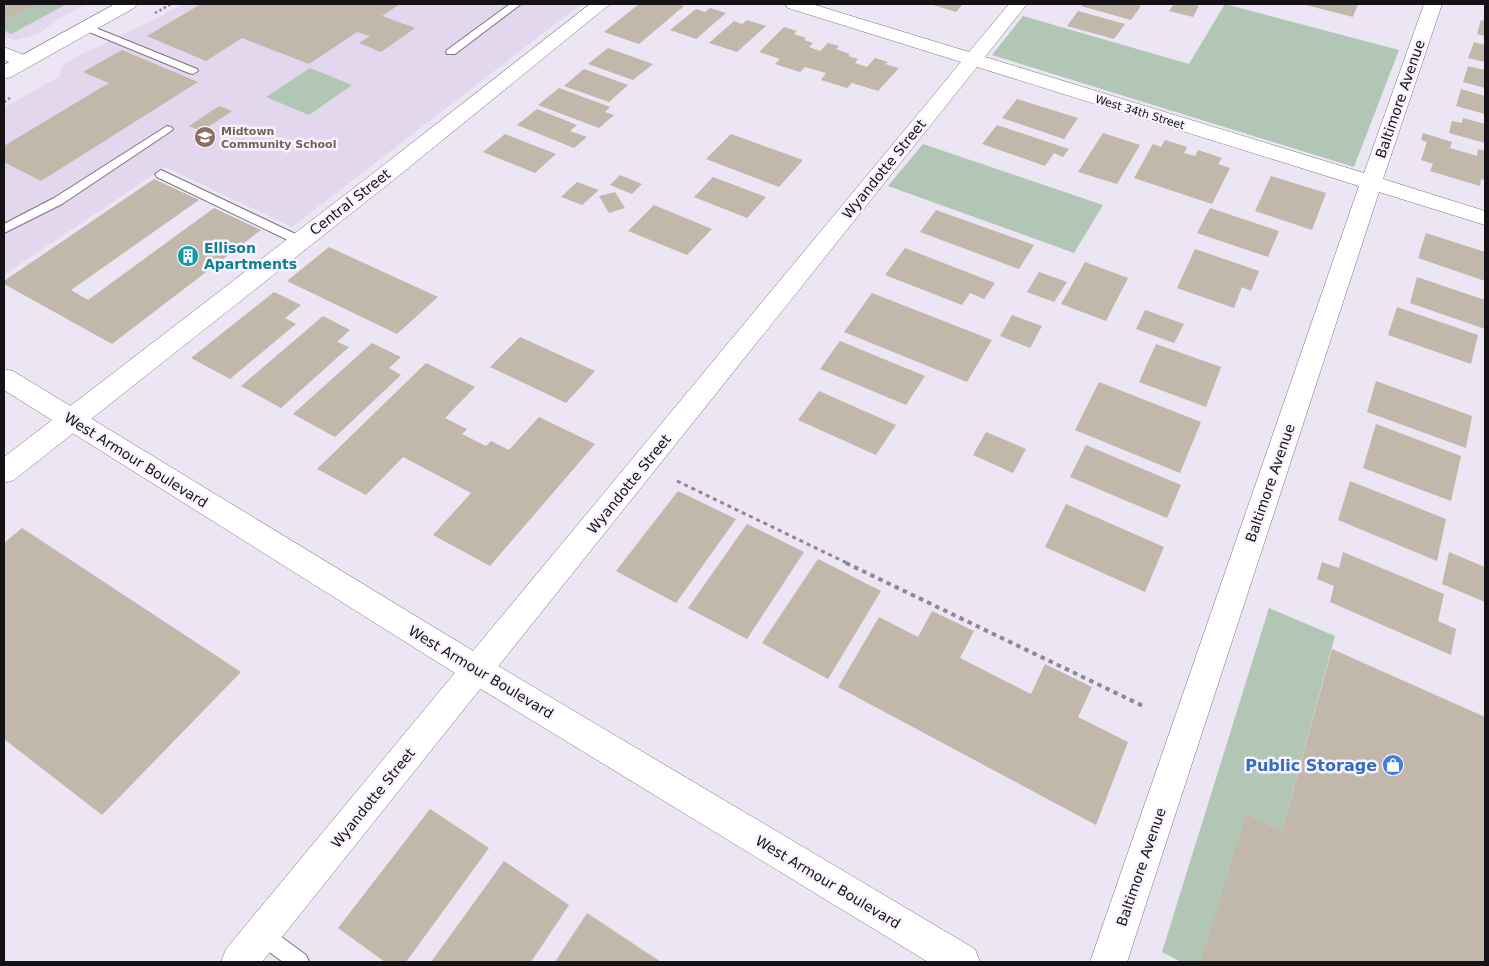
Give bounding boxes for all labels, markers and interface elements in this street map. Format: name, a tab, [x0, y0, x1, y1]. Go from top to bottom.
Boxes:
street label: Baltimore Avenue	[1372, 38, 1428, 160]
street label: West 34th Street	[1094, 93, 1187, 132]
street label: Wyandotte Street	[839, 116, 929, 222]
school or university icon: Midtown Community School	[193, 125, 217, 149]
place label: Midtown Community School	[221, 125, 336, 151]
street label: Central Street	[306, 165, 394, 238]
place label: Ellison Apartments	[204, 240, 297, 272]
building icon: Ellison Apartments	[176, 244, 200, 268]
street label: West Armour Boulevard	[61, 409, 211, 511]
street label: Baltimore Avenue	[1242, 422, 1298, 544]
street label: Wyandotte Street	[584, 431, 674, 537]
street label: West Armour Boulevard	[406, 622, 556, 722]
street label: Wyandotte Street	[328, 745, 418, 851]
shop icon: Public Storage	[1381, 753, 1405, 777]
place label: Public Storage	[1245, 756, 1377, 775]
street label: Baltimore Avenue	[1113, 806, 1169, 928]
street label: West Armour Boulevard	[753, 832, 903, 932]

